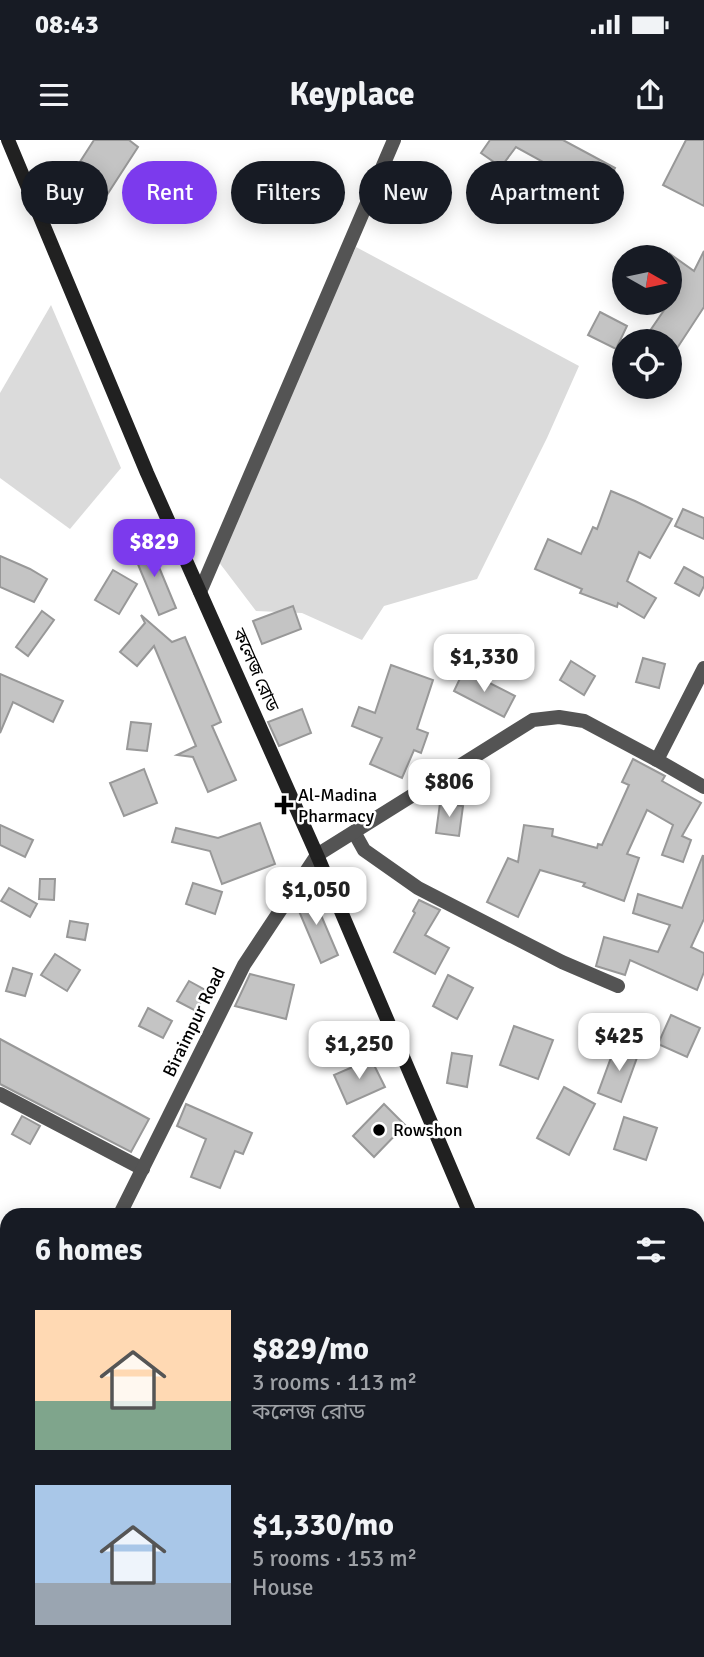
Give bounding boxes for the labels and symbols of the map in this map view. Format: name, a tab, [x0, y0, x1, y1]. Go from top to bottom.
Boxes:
north arrow	[612, 245, 682, 315]
pin: $829	[113, 520, 195, 579]
street label: কলেজ রোড	[228, 624, 284, 715]
pin: $1,330	[427, 634, 541, 694]
pin: $806	[408, 760, 490, 819]
place label: Al-Madina Pharmacy	[298, 784, 377, 827]
marker: Al-Madina Pharmacy	[276, 797, 292, 813]
pin: $1,050	[259, 868, 373, 927]
street label: Biraimpur Road	[158, 964, 230, 1080]
pin: $425	[578, 1014, 660, 1073]
pin: $1,250	[302, 1021, 416, 1081]
place label: Rowshon	[393, 1119, 463, 1141]
marker: Rowshon	[371, 1122, 387, 1138]

